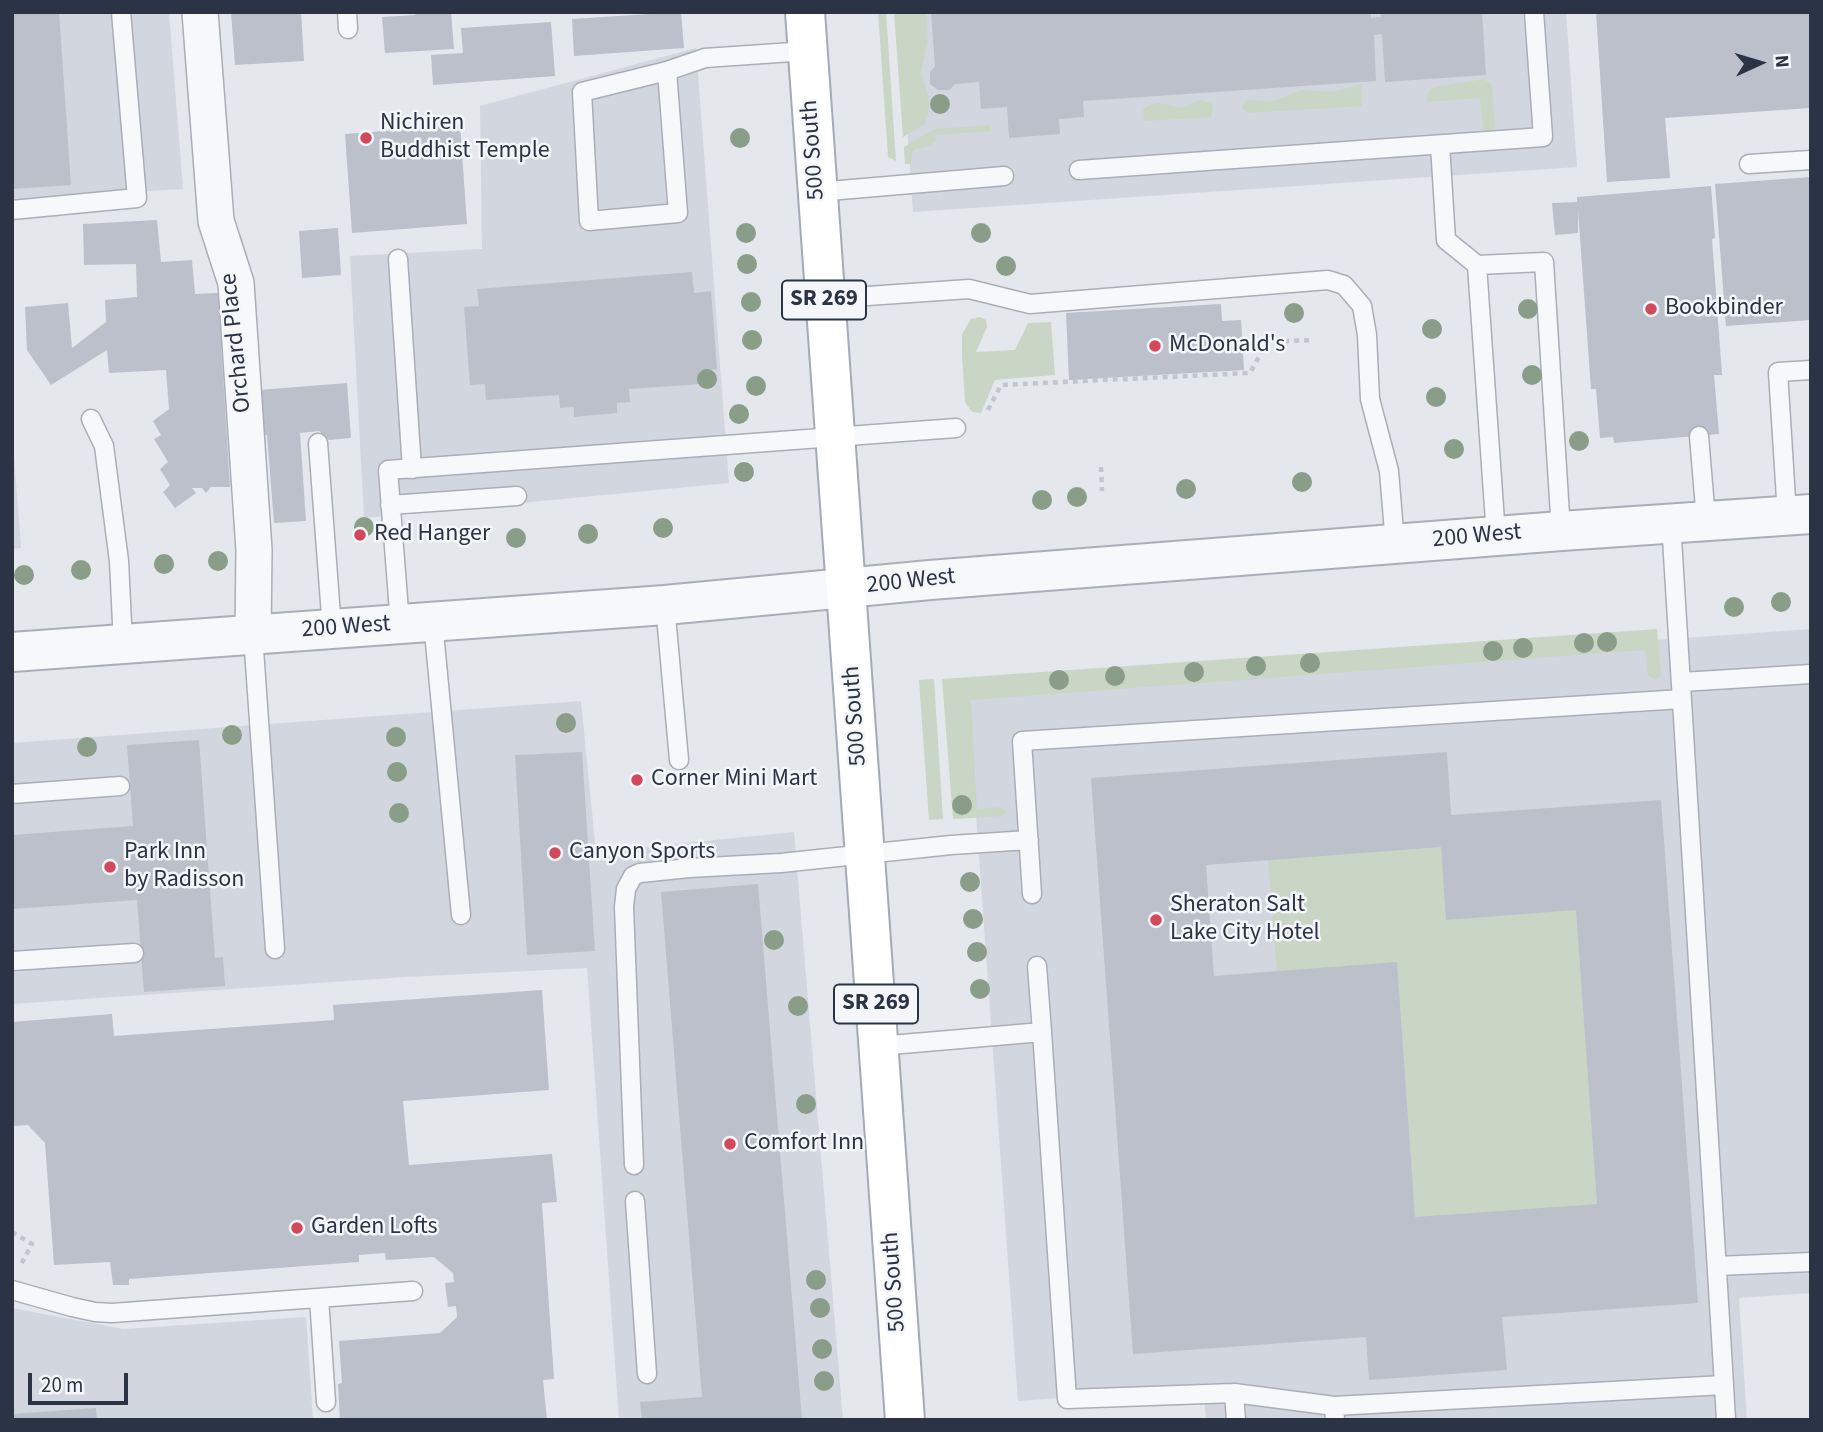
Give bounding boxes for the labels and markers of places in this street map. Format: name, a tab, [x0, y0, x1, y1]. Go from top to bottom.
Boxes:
place label: Nichiren Buddhist Temple	[380, 110, 550, 166]
marker: Nichiren Buddhist Temple	[358, 130, 374, 146]
place label: Bookbinder	[1665, 295, 1783, 323]
marker: Bookbinder	[1643, 301, 1659, 317]
place label: McDonald's	[1169, 332, 1285, 360]
marker: McDonald's	[1147, 338, 1163, 354]
place label: Red Hanger	[374, 521, 490, 549]
marker: Red Hanger	[352, 527, 368, 543]
place label: Corner Mini Mart	[651, 766, 817, 794]
marker: Corner Mini Mart	[629, 772, 645, 788]
place label: Park Inn by Radisson	[124, 839, 244, 895]
place label: Canyon Sports	[569, 839, 715, 867]
marker: Canyon Sports	[547, 845, 563, 861]
marker: Park Inn by Radisson	[102, 859, 118, 875]
place label: Sheraton Salt Lake City Hotel	[1170, 892, 1320, 948]
marker: Sheraton Salt Lake City Hotel	[1148, 912, 1164, 928]
place label: Comfort Inn	[744, 1130, 864, 1158]
marker: Comfort Inn	[722, 1136, 738, 1152]
place label: Garden Lofts	[311, 1214, 438, 1242]
marker: Garden Lofts	[289, 1220, 305, 1236]

